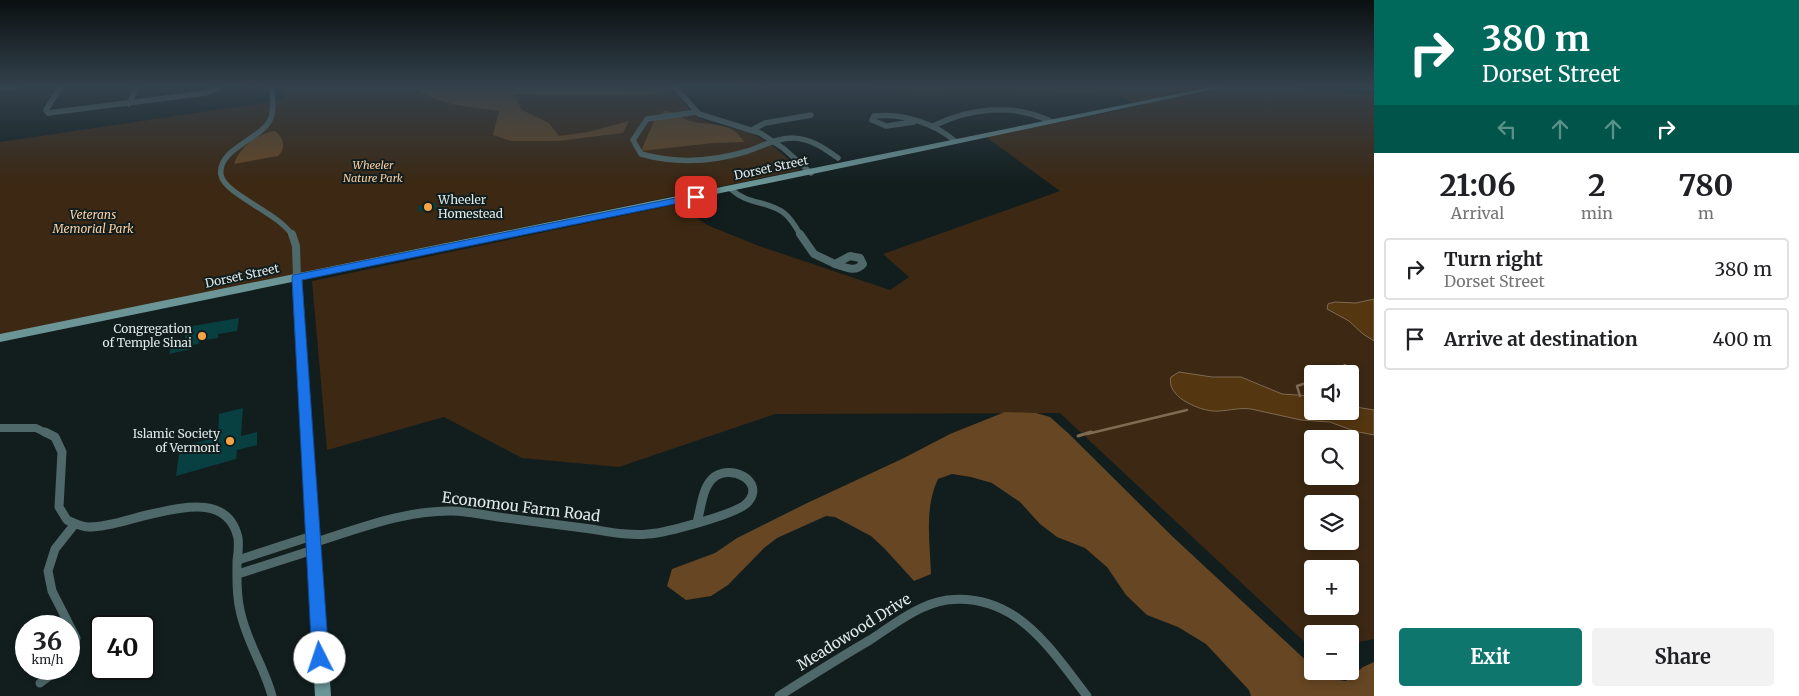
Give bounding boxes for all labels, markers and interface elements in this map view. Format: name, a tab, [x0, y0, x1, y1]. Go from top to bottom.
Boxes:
text: 380 m	[1482, 17, 1590, 61]
icon: right	[1399, 20, 1464, 85]
text: Dorset Street	[1482, 60, 1620, 88]
icon: left	[1493, 115, 1521, 143]
icon: ahead	[1546, 115, 1574, 143]
icon: ahead	[1599, 115, 1627, 143]
icon: right	[1652, 115, 1680, 143]
street label: Dorset Street	[732, 152, 810, 183]
park label: Wheeler Nature Park	[343, 158, 403, 185]
text: 21:06	[1439, 166, 1516, 204]
text: 2	[1588, 166, 1606, 204]
text: 780	[1678, 166, 1733, 204]
pin	[675, 176, 717, 218]
icon: arrive	[682, 183, 710, 211]
place label: Wheeler Homestead	[437, 192, 503, 221]
marker: Wheeler Homestead	[422, 201, 434, 213]
text: Arrival	[1451, 203, 1504, 223]
text: min	[1581, 203, 1613, 223]
text: m	[1698, 203, 1714, 223]
park label: Veterans Memorial Park	[51, 207, 134, 236]
text: Turn right	[1444, 247, 1543, 271]
icon: right	[1401, 255, 1429, 283]
text: 380 m	[1714, 257, 1772, 281]
street label: Dorset Street	[203, 260, 281, 291]
text: Dorset Street	[1444, 271, 1545, 291]
place label: Congregation of Temple Sinai	[103, 321, 192, 350]
icon: arrive	[1401, 325, 1429, 353]
text: Arrive at destination	[1444, 327, 1638, 351]
text: 400 m	[1712, 327, 1772, 351]
marker: Congregation of Temple Sinai	[196, 330, 208, 342]
map controls	[1304, 365, 1359, 680]
button: sound	[1304, 365, 1359, 420]
place label: Islamic Society of Vermont	[133, 426, 220, 455]
button: search	[1304, 430, 1359, 485]
marker: Islamic Society of Vermont	[224, 435, 236, 447]
street label: Economou Farm Road	[441, 487, 601, 526]
button: layers	[1304, 495, 1359, 550]
button: +	[1304, 560, 1359, 615]
street label: Meadowood Drive	[793, 589, 914, 674]
speed limit sign: 40	[90, 615, 155, 680]
text: 36	[33, 625, 62, 657]
button: −	[1304, 625, 1359, 680]
button: Exit	[1399, 628, 1582, 686]
button: Share	[1592, 628, 1774, 686]
position arrow	[293, 631, 345, 683]
text: km/h	[32, 652, 63, 667]

